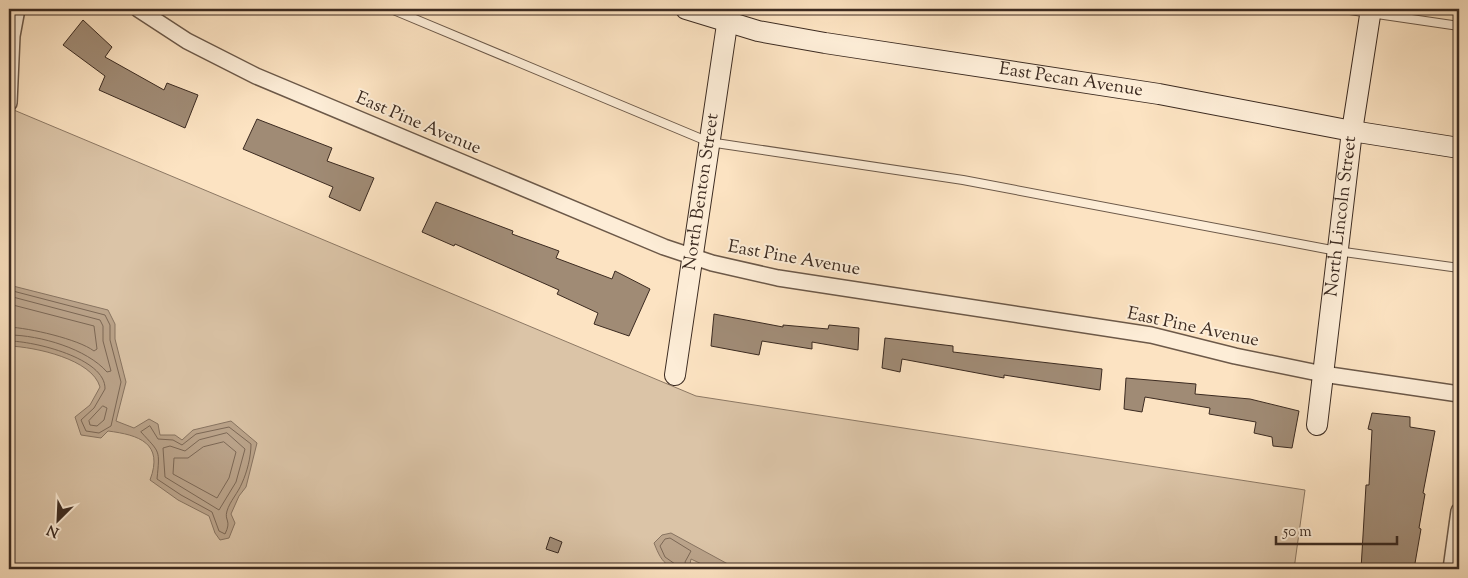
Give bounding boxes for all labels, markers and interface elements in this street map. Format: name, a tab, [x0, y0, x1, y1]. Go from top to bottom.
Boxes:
street label: East Pecan Avenue	[997, 57, 1145, 104]
street label: East Pine Avenue	[351, 86, 485, 162]
street label: North Benton Street	[678, 112, 727, 272]
street label: North Lincoln Street	[1319, 135, 1364, 298]
street label: East Pine Avenue	[726, 235, 862, 283]
street label: East Pine Avenue	[1125, 301, 1261, 355]
north arrow	[32, 496, 82, 546]
scale bar	[1276, 513, 1397, 545]
text: N	[44, 519, 63, 541]
text: 50 m	[1282, 522, 1312, 543]

